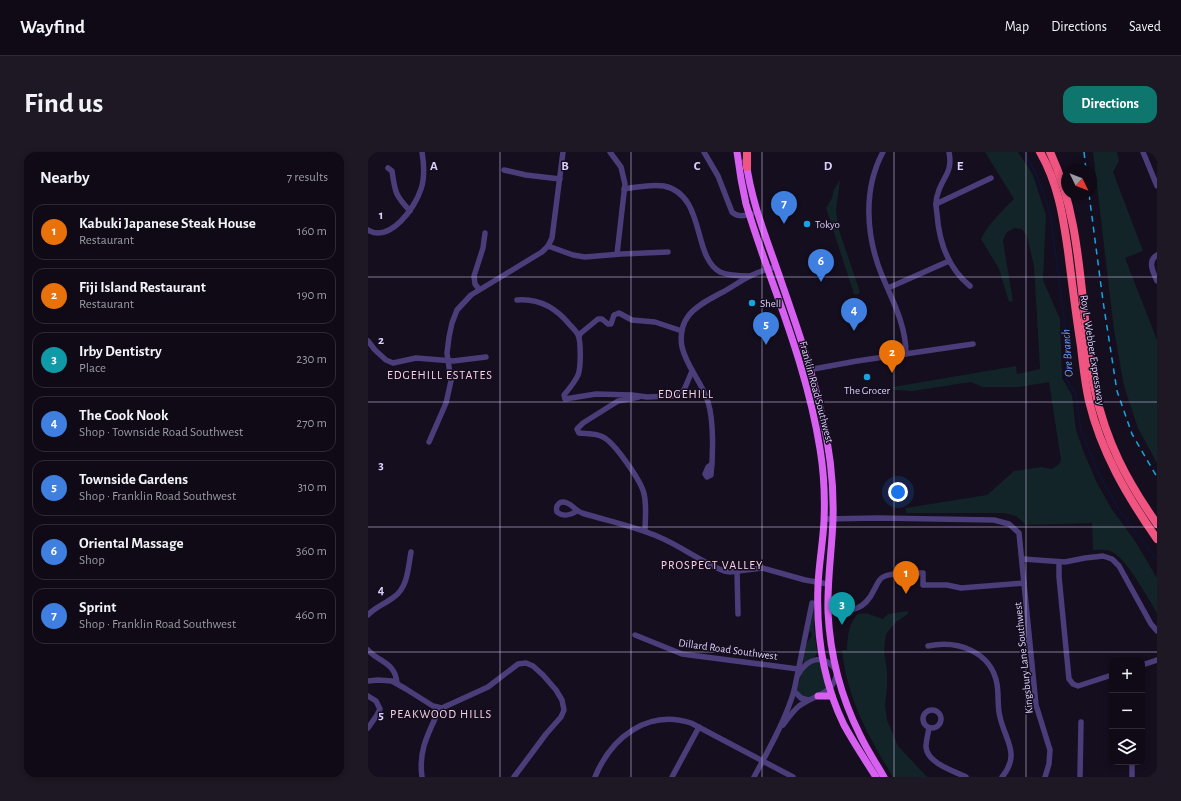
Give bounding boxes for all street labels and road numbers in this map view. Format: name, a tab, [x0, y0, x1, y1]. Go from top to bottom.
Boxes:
street label: Roy L. Webber Expressway	[1078, 294, 1107, 406]
street label: Franklin Road Southwest	[798, 340, 836, 445]
street label: Kingsbury Lane Southwest	[1012, 601, 1035, 714]
street label: Dillard Road Southwest	[678, 637, 779, 662]

